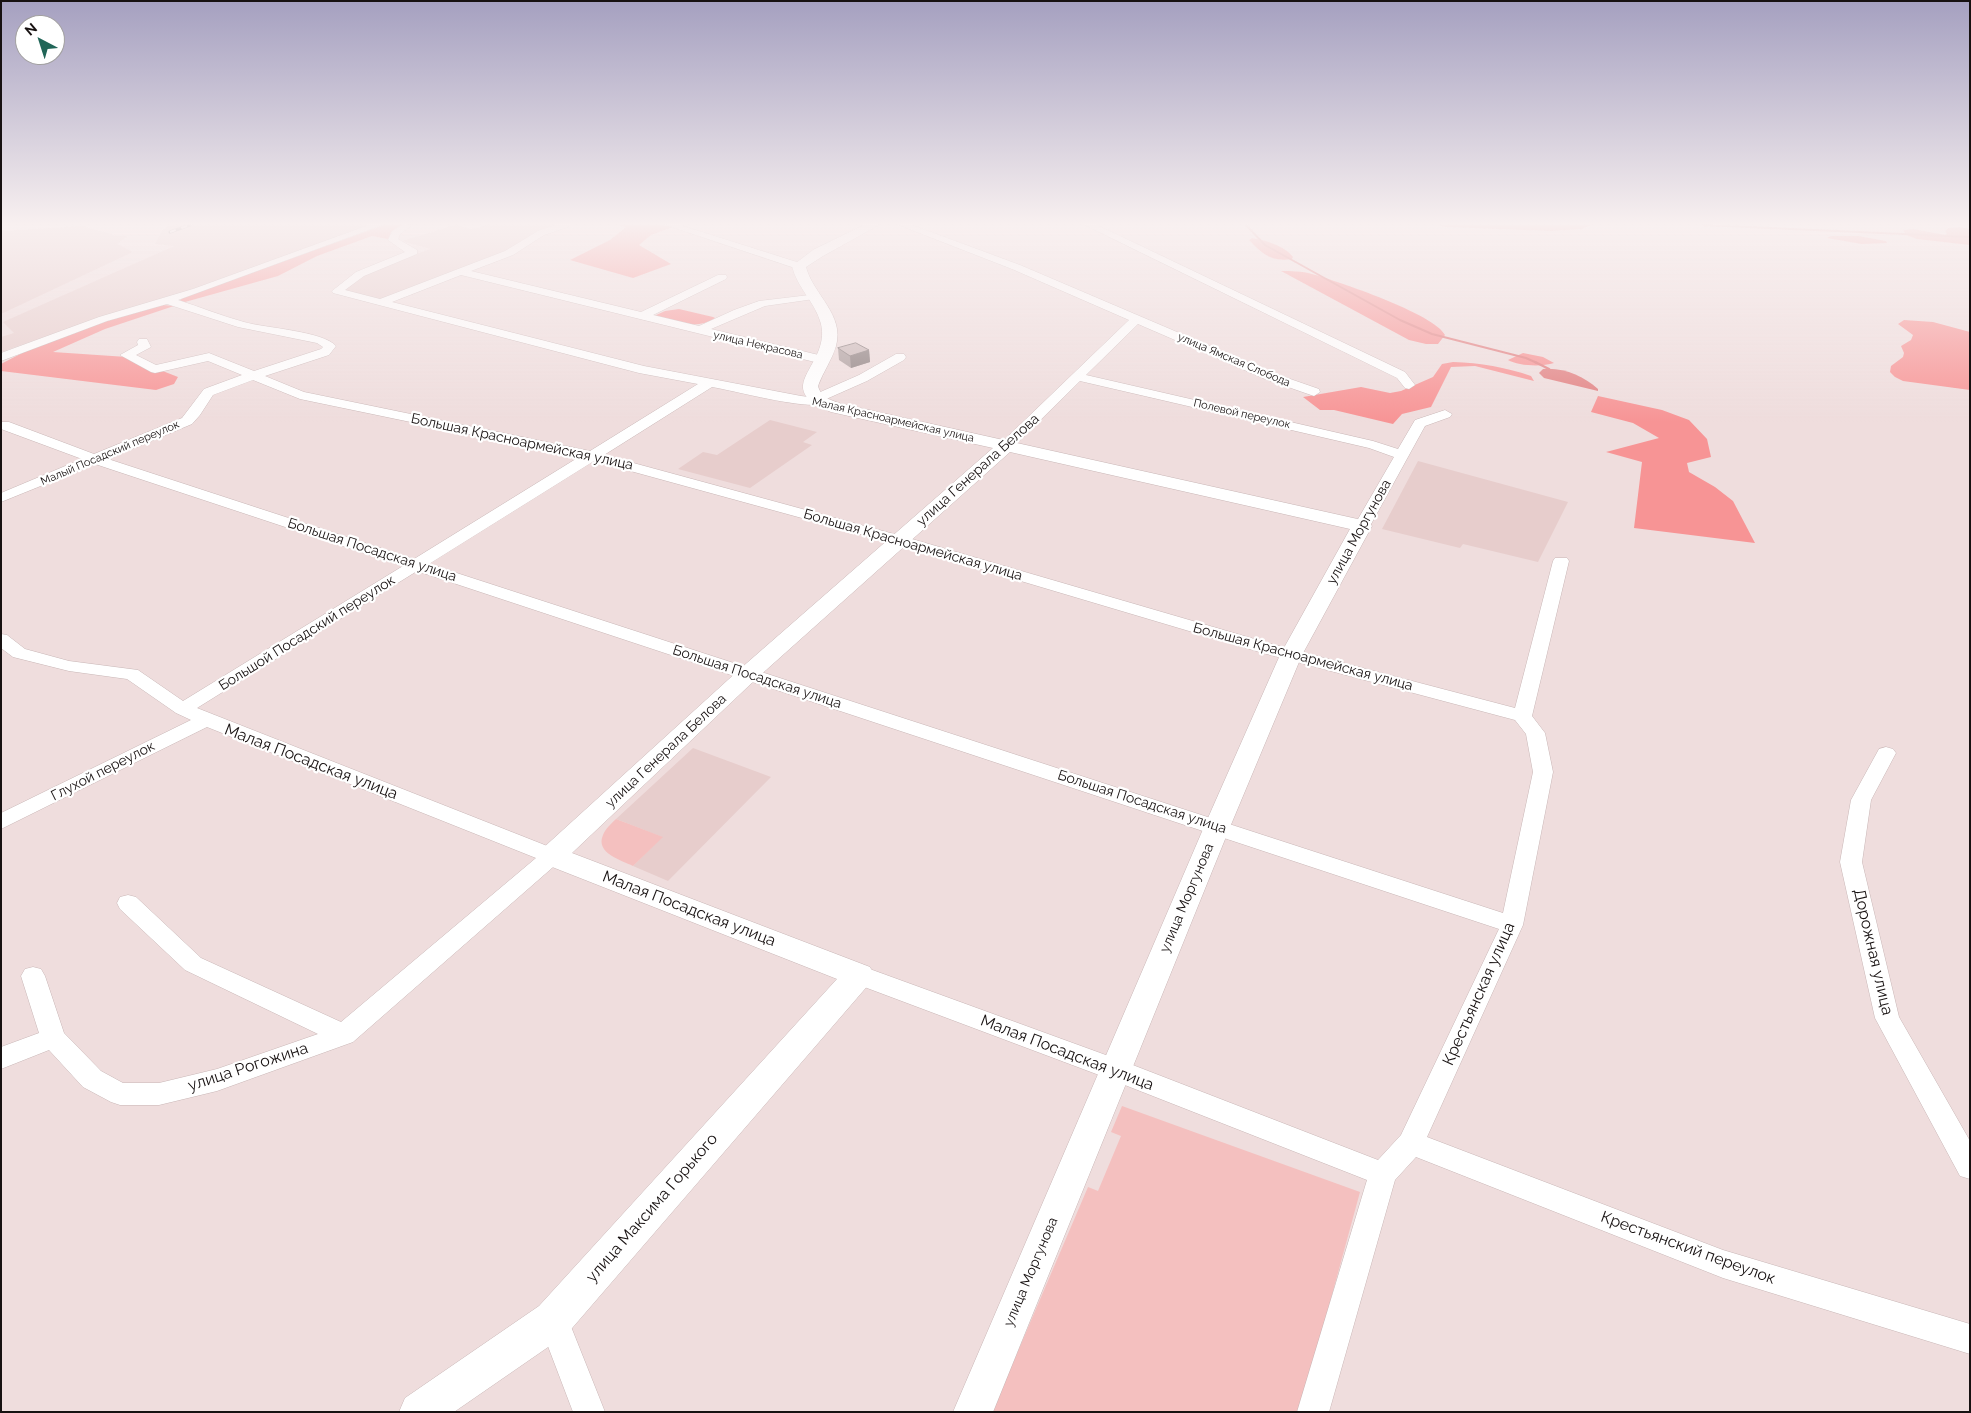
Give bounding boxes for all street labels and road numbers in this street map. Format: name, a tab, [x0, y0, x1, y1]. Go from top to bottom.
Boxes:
street label: улица Некрасова	[712, 328, 804, 362]
street label: улица Ямская Слобода	[1176, 330, 1292, 390]
street label: Малая Красноармейская улица	[811, 395, 975, 445]
street label: Полевой переулок	[1192, 396, 1292, 432]
street label: Большая Красноармейская улица	[409, 410, 635, 474]
street label: улица Генерала Белова	[913, 410, 1043, 530]
street label: Малый Посадский переулок	[39, 418, 181, 488]
street label: улица Моргунова	[1323, 477, 1395, 587]
street label: Большая Красноармейская улица	[802, 506, 1024, 584]
street label: Большая Посадская улица	[285, 515, 459, 585]
street label: Большой Посадский переулок	[216, 572, 398, 694]
street label: Большая Красноармейская улица	[1191, 620, 1415, 694]
street label: Большая Посадская улица	[670, 642, 844, 712]
street label: улица Генерала Белова	[602, 691, 730, 811]
street label: Малая Посадская улица	[222, 720, 400, 804]
street label: Глухой переулок	[48, 738, 158, 804]
street label: Большая Посадская улица	[1055, 767, 1229, 837]
street label: улица Моргунова	[1156, 841, 1218, 955]
street label: Малая Посадская улица	[600, 867, 778, 951]
street label: Дорожная улица	[1849, 887, 1897, 1017]
street label: Крестьянская улица	[1439, 919, 1519, 1069]
street label: Малая Посадская улица	[978, 1011, 1156, 1095]
street label: улица Рогожина	[186, 1039, 310, 1095]
street label: улица Максима Горького	[582, 1130, 722, 1286]
street label: Крестьянский переулок	[1598, 1207, 1778, 1289]
street label: улица Моргунова	[1000, 1215, 1062, 1329]

